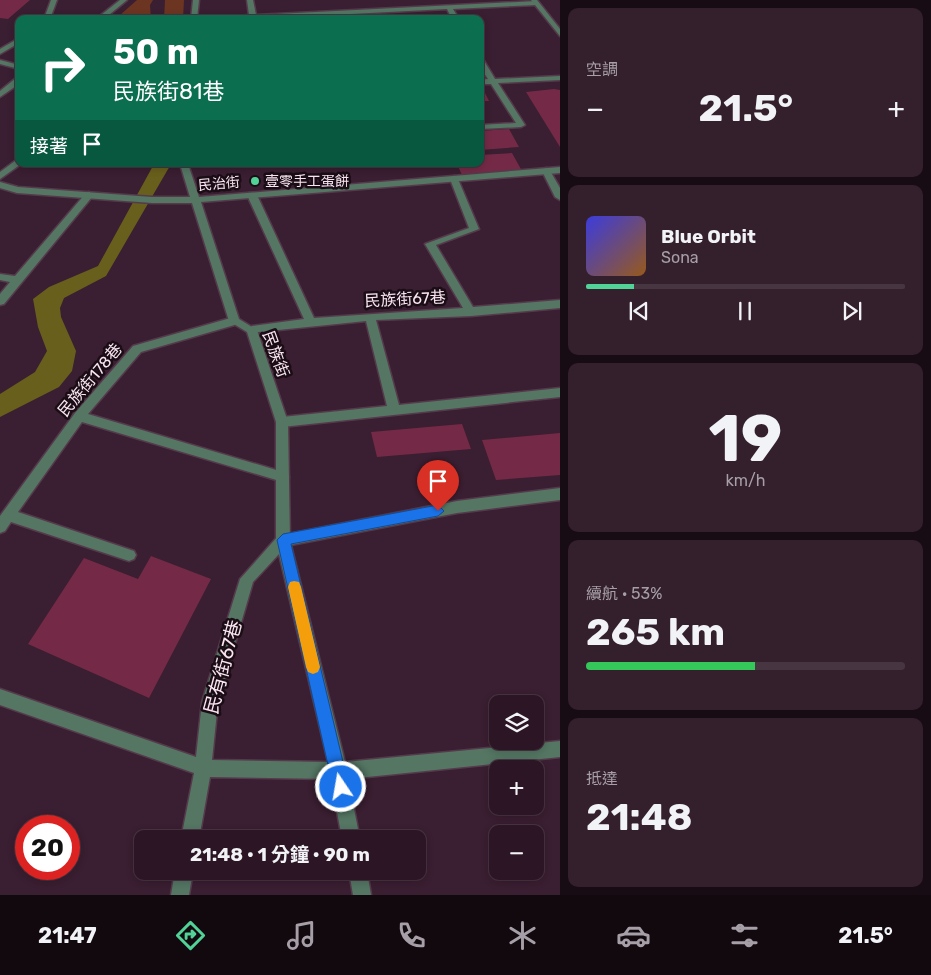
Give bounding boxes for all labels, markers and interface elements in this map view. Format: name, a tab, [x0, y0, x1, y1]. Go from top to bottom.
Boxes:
text: 50 m	[113, 31, 199, 73]
icon: right	[30, 35, 95, 100]
text: 空調	[586, 60, 618, 79]
text: 民族街81巷	[113, 78, 224, 105]
text: 21.5°	[699, 85, 793, 131]
text: −	[586, 92, 604, 125]
text: +	[888, 92, 905, 125]
icon: arrive	[78, 130, 106, 158]
text: 接著	[30, 135, 68, 158]
place label: 壹零手工蛋餅	[265, 173, 349, 190]
street label: 民治街	[197, 174, 241, 194]
marker: 壹零手工蛋餅	[249, 175, 261, 187]
text: Blue Orbit	[661, 225, 756, 248]
text: Sona	[661, 248, 699, 267]
street label: 民族街67巷	[364, 287, 446, 311]
icon: previous	[625, 297, 653, 325]
icon: pause	[731, 297, 759, 325]
icon: next	[838, 297, 866, 325]
street label: 民族街	[259, 328, 293, 380]
street label: 民族街178巷	[54, 340, 126, 420]
text: 19	[709, 400, 782, 477]
pin	[417, 460, 459, 511]
icon: arrive	[424, 467, 452, 495]
text: km/h	[726, 471, 765, 490]
text: 續航 · 53%	[586, 584, 662, 603]
text: 265 km	[586, 609, 725, 655]
street label: 民有街67巷	[199, 617, 247, 717]
map controls	[489, 695, 544, 880]
button: layers	[489, 695, 544, 750]
position arrow	[314, 760, 366, 812]
button: +	[489, 760, 544, 815]
text: 抵達	[586, 769, 618, 788]
text: 21:48	[586, 794, 692, 840]
speed limit sign: 20	[15, 815, 80, 880]
button: −	[489, 825, 544, 880]
text: 21:48 · 1 分鐘 · 90 m	[190, 843, 370, 866]
icon: directions	[173, 918, 208, 953]
icon: music	[284, 918, 319, 953]
icon: phone	[394, 918, 429, 953]
icon: climate	[505, 918, 540, 953]
icon: car	[616, 918, 651, 953]
icon: filters	[727, 918, 762, 953]
text: 21:47	[38, 922, 97, 949]
text: 21.5°	[838, 922, 893, 949]

